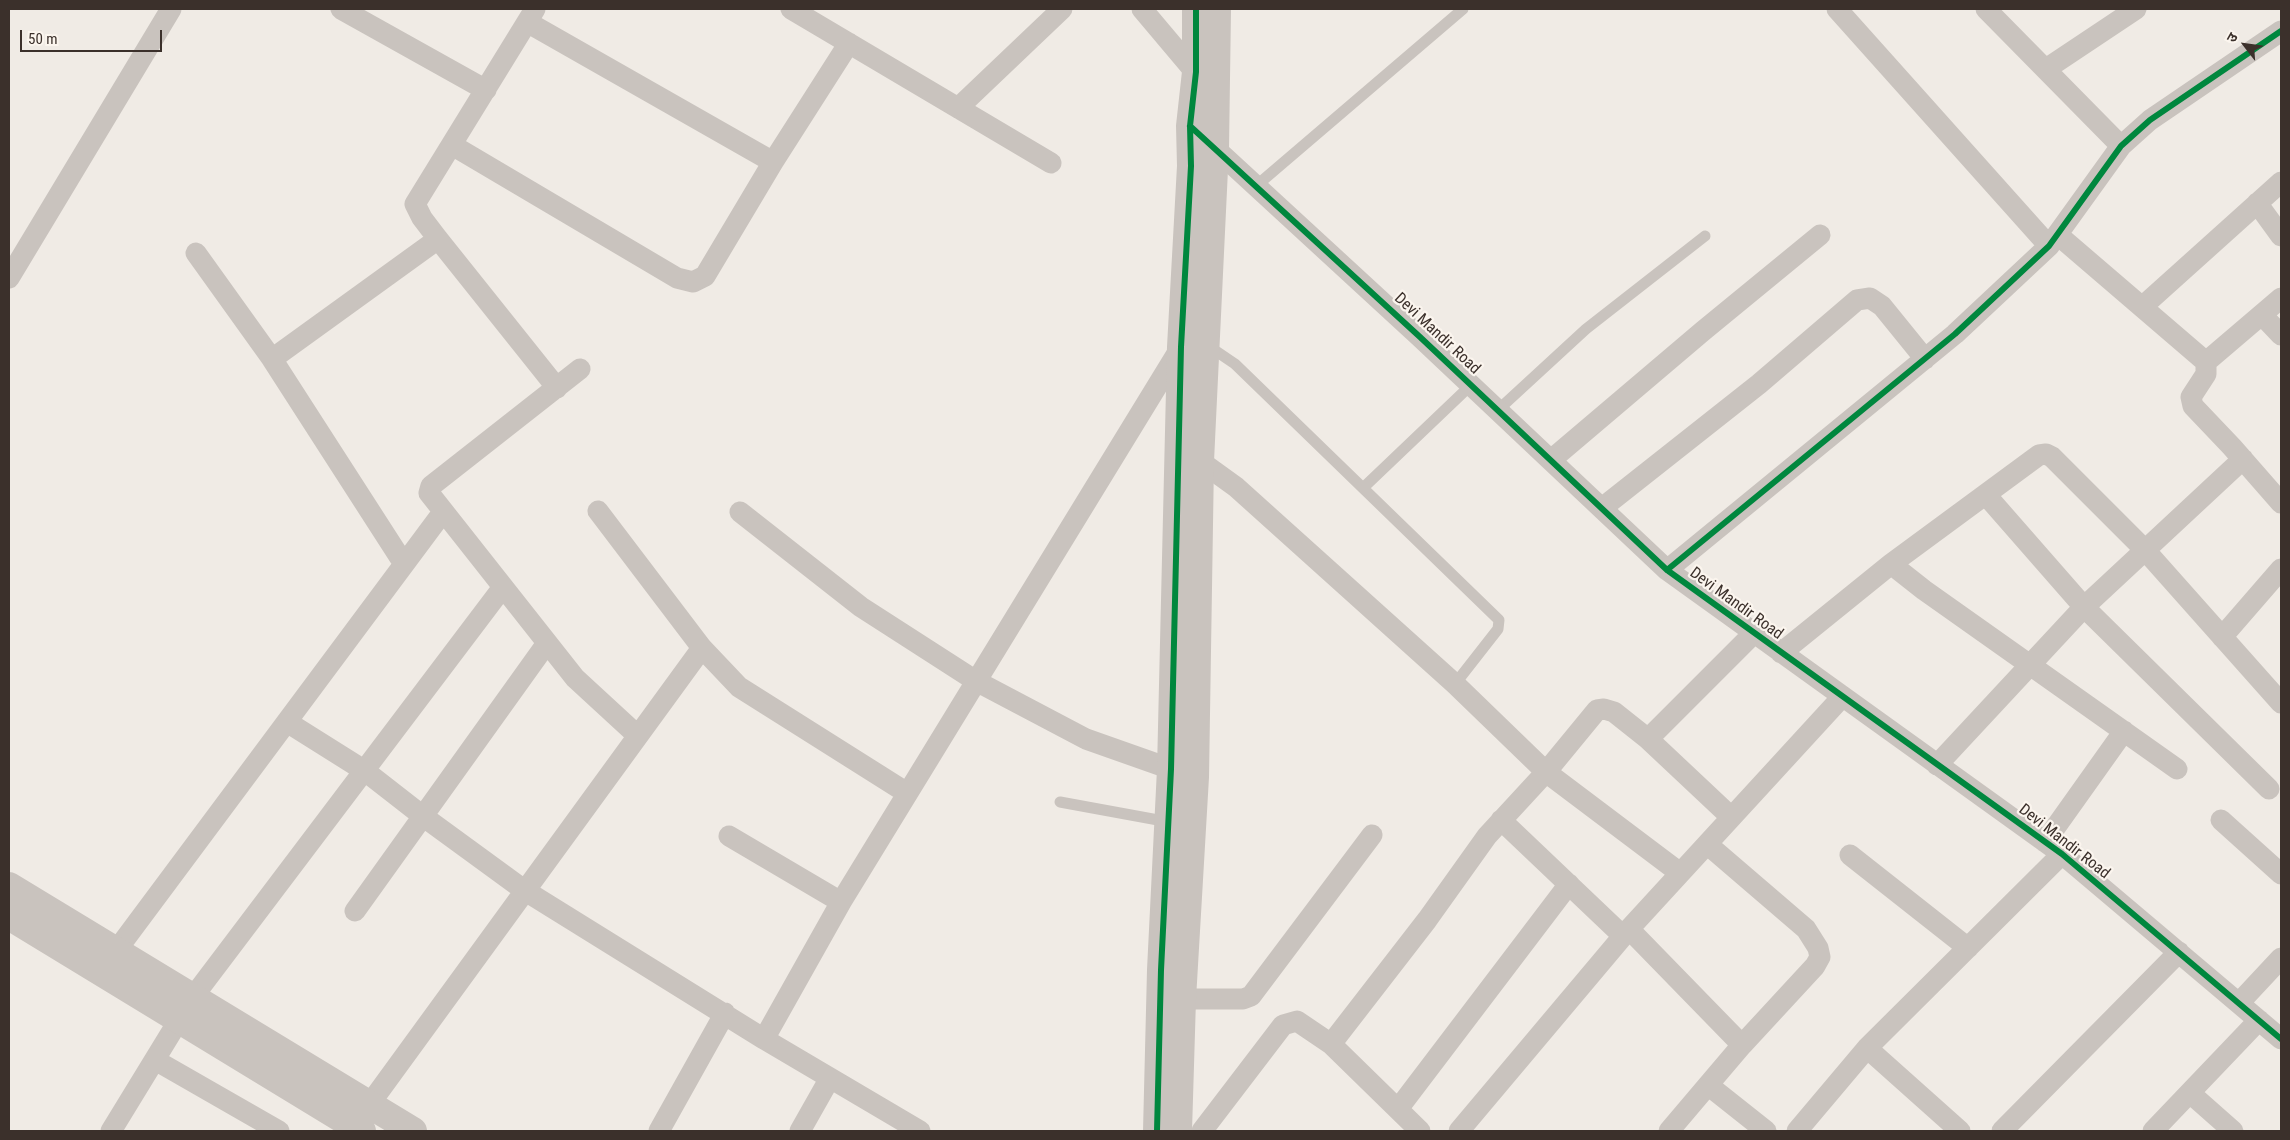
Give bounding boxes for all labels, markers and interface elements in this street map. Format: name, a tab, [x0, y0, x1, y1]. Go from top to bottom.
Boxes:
scale bar	[22, 20, 165, 52]
north arrow	[2220, 20, 2270, 70]
text: 50 m	[28, 30, 58, 48]
text: उ	[2223, 30, 2241, 45]
street label: Devi Mandir Road	[1390, 289, 1484, 379]
street label: Devi Mandir Road	[1686, 564, 1786, 644]
street label: Devi Mandir Road	[2015, 800, 2113, 884]

